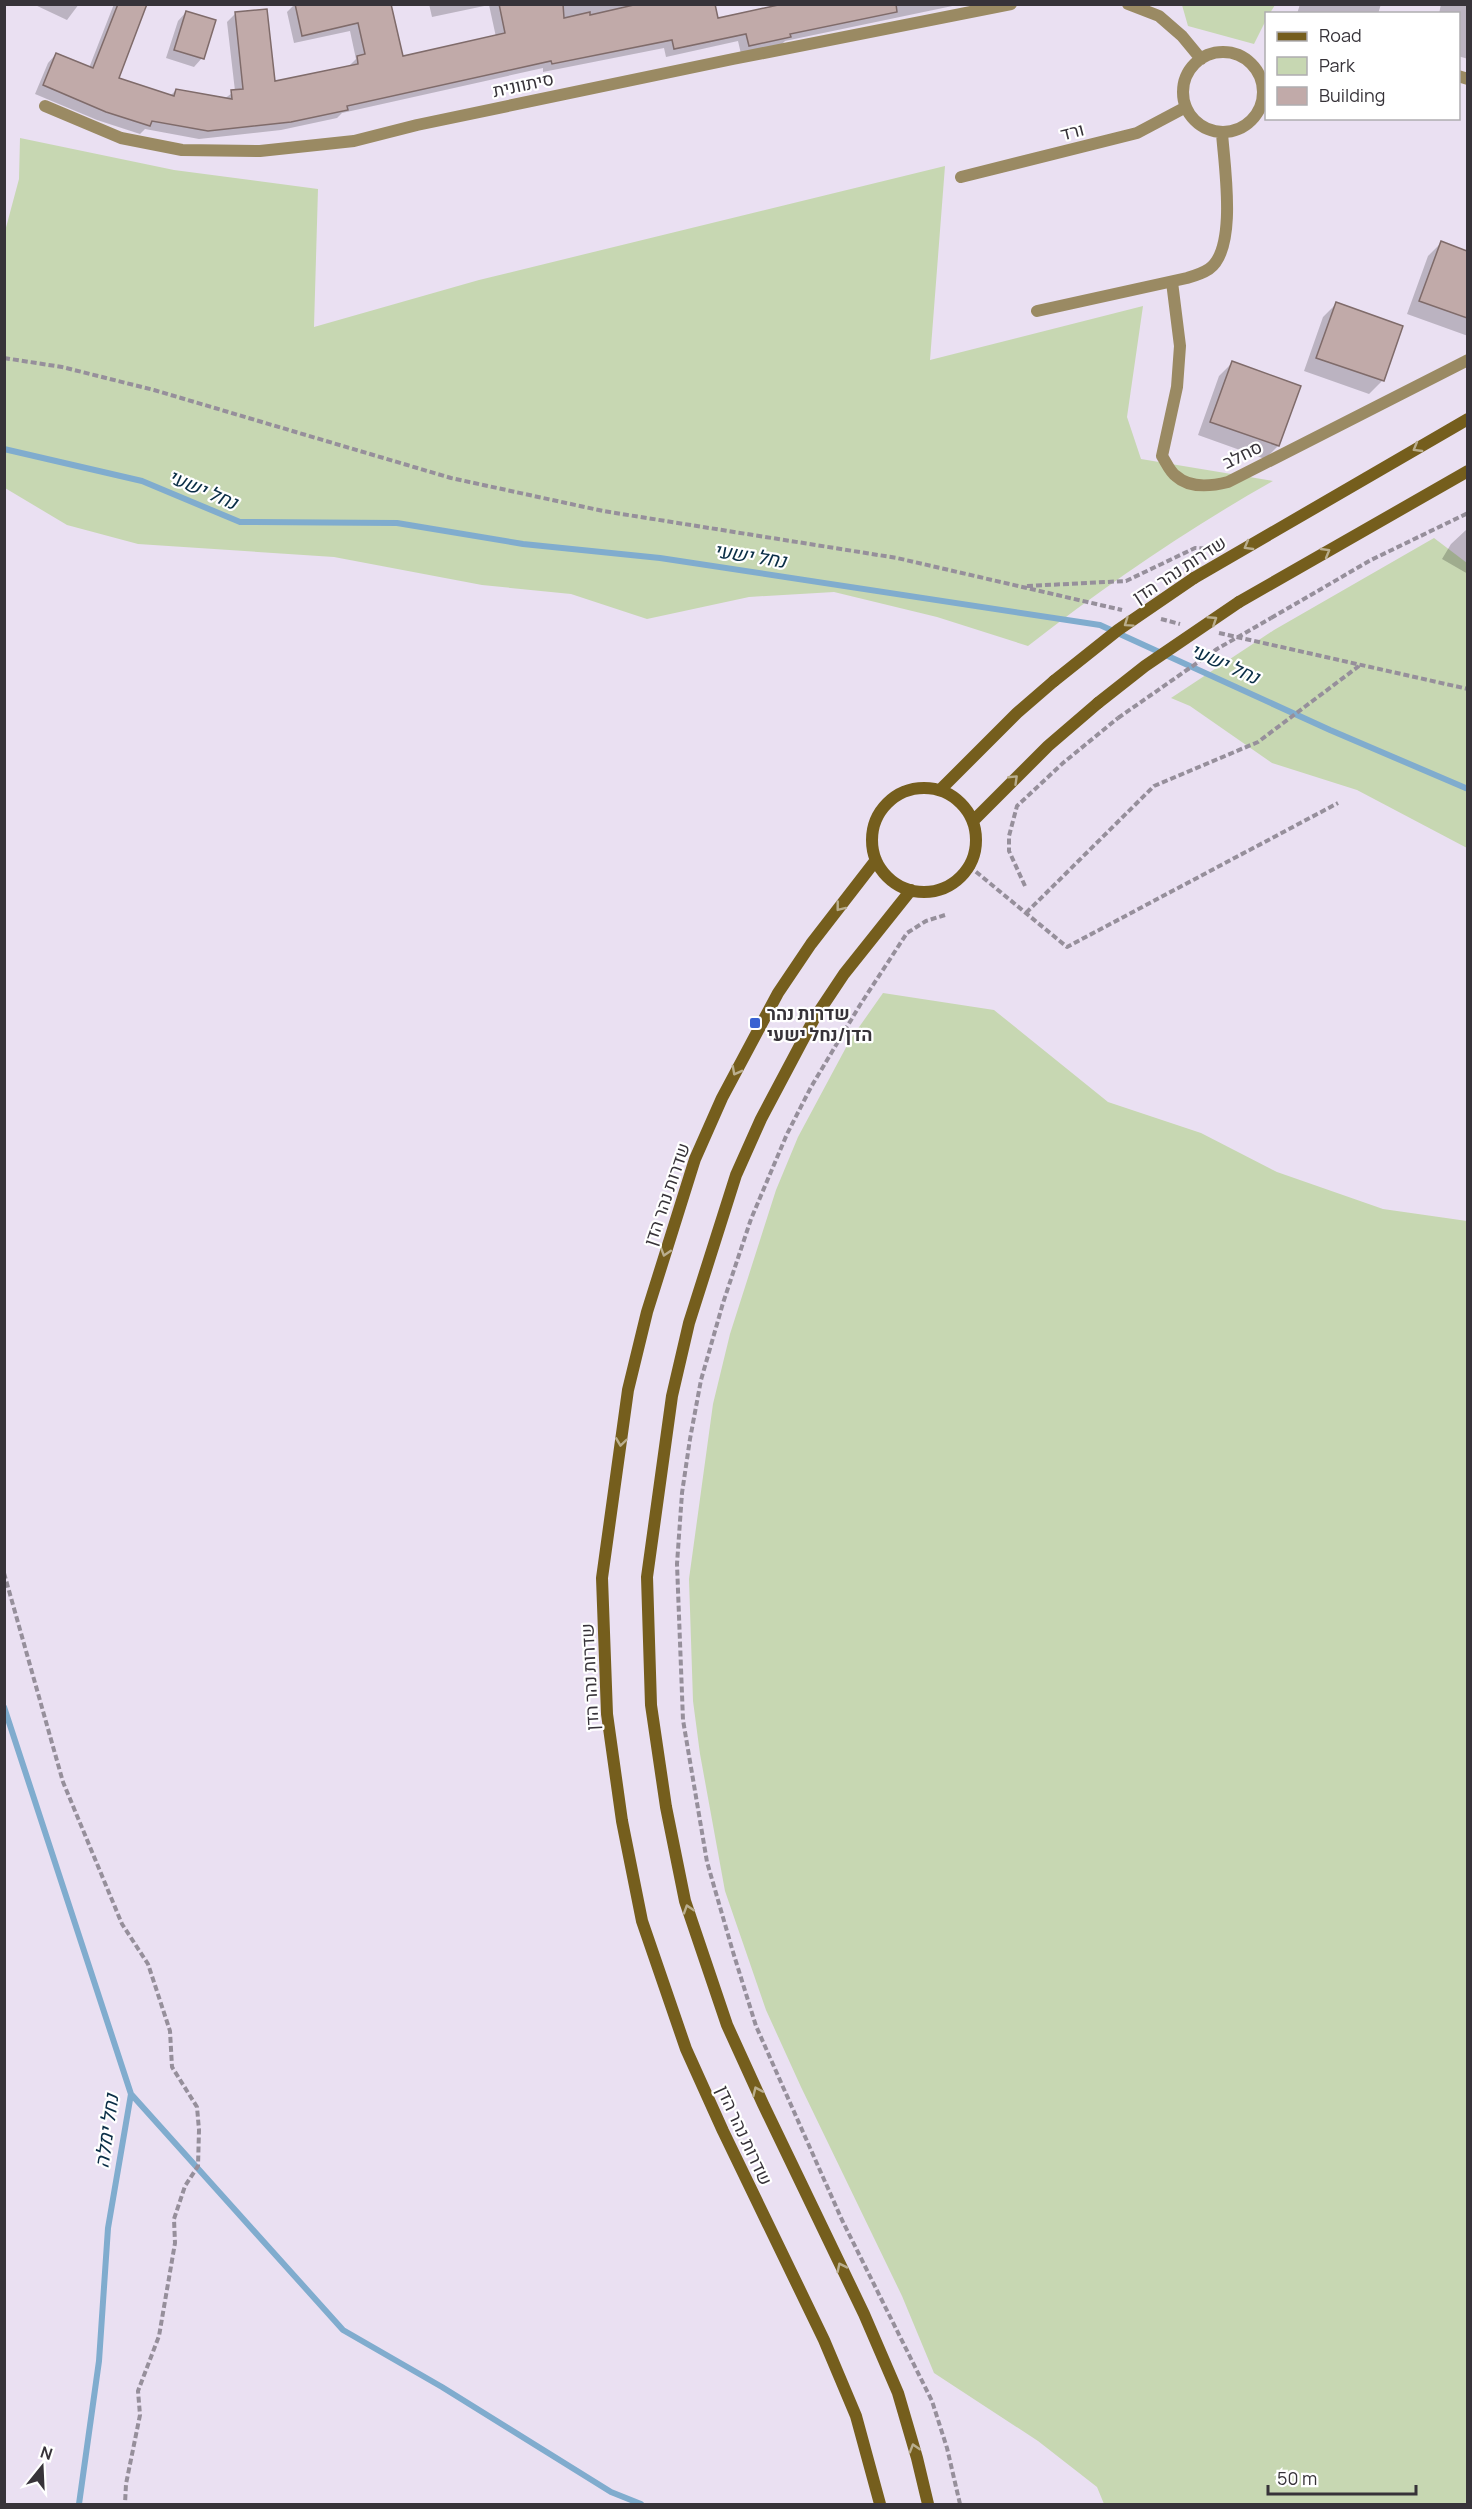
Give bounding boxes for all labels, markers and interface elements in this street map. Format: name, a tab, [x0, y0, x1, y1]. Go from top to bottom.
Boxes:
legend	[1265, 12, 1460, 120]
text: Road	[1319, 23, 1362, 47]
text: Park	[1319, 53, 1356, 77]
street label: סיתוונית	[490, 66, 556, 102]
text: Building	[1319, 83, 1385, 107]
street label: ורד	[1058, 117, 1086, 145]
street label: סחלב	[1218, 434, 1266, 474]
one-way arrow	[1413, 441, 1423, 453]
water label: נחל ישעי	[164, 462, 244, 516]
street label: שדרות נהר הדן	[1127, 530, 1231, 608]
water label: נחל ישעי	[712, 536, 790, 574]
one-way arrow	[1244, 539, 1254, 551]
one-way arrow	[1320, 548, 1330, 559]
one-way arrow	[1207, 615, 1217, 627]
one-way arrow	[1124, 616, 1135, 627]
water label: נחל ישעי	[1186, 636, 1266, 691]
one-way arrow	[1007, 775, 1017, 786]
one-way arrow	[836, 900, 847, 911]
place label: שדרות נהר הדן/נחל ישעי	[767, 1001, 872, 1046]
marker: שדרות נהר הדן/נחל ישעי	[748, 1016, 762, 1030]
one-way arrow	[732, 1065, 743, 1075]
street label: שדרות נהר הדן	[637, 1139, 695, 1249]
one-way arrow	[660, 1246, 672, 1257]
one-way arrow	[615, 1437, 627, 1447]
street label: שדרות נהר הדן	[574, 1623, 604, 1731]
one-way arrow	[683, 1904, 695, 1915]
street label: שדרות נהר הדן	[711, 2081, 779, 2189]
one-way arrow	[752, 2087, 764, 2098]
water label: נחל ימלה	[87, 2091, 125, 2170]
one-way arrow	[837, 2262, 849, 2273]
north arrow	[12, 2437, 72, 2497]
text: N	[38, 2440, 56, 2465]
one-way arrow	[909, 2443, 921, 2454]
scale bar	[1268, 2458, 1416, 2496]
text: 50 m	[1277, 2466, 1317, 2490]

